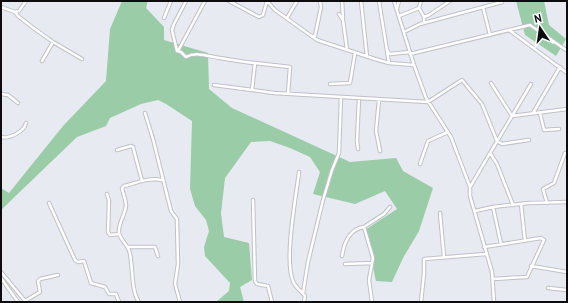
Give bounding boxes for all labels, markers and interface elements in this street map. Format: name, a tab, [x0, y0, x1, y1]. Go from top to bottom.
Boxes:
north arrow	[520, 8, 560, 48]
text: N	[533, 11, 543, 26]

